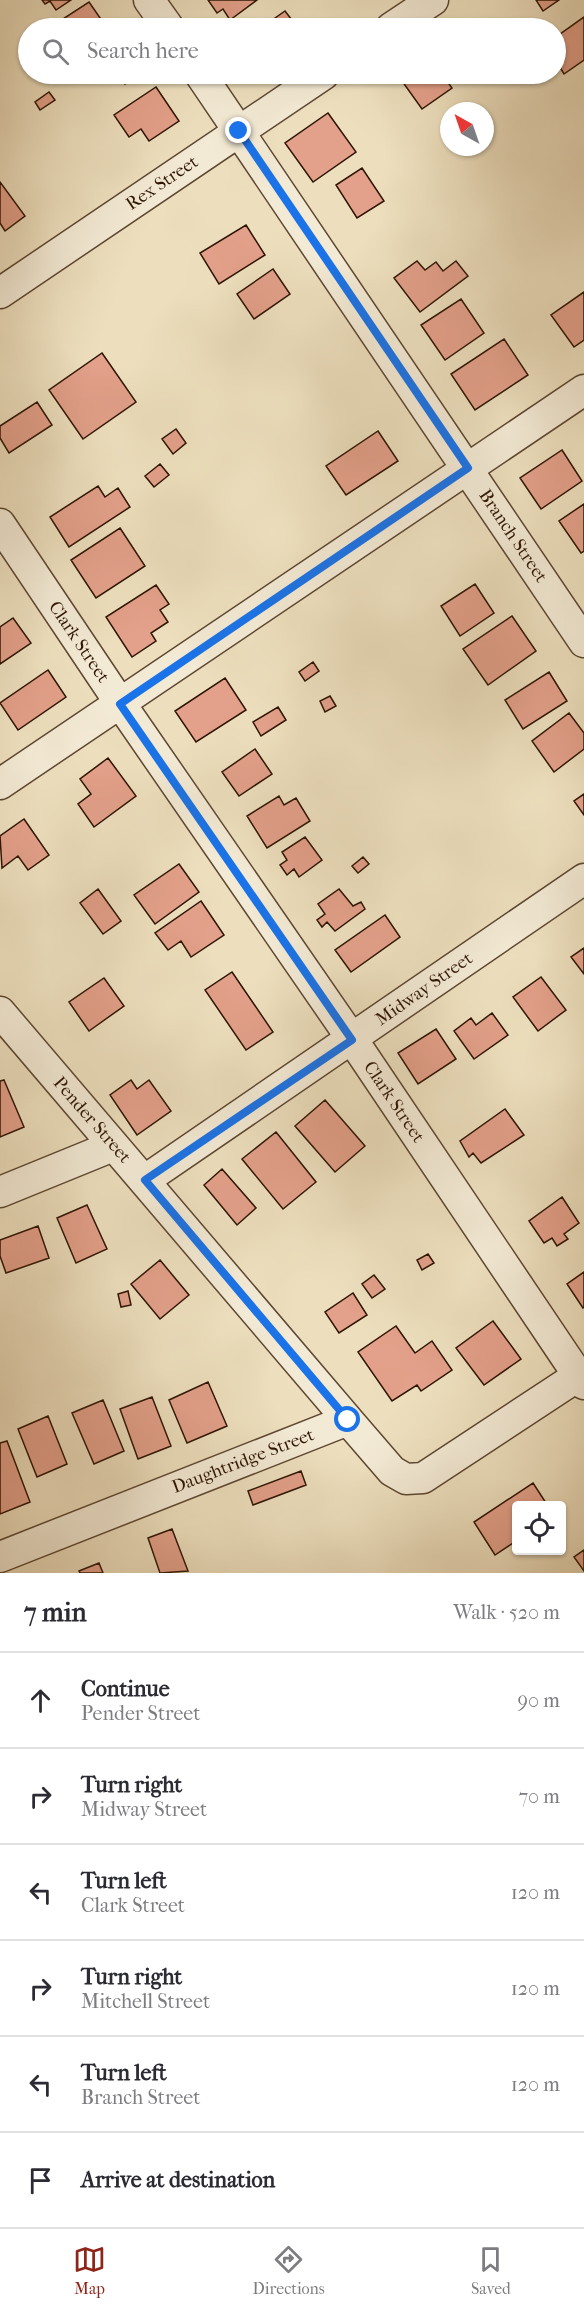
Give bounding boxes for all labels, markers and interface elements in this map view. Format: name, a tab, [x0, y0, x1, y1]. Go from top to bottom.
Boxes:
search box	[18, 18, 566, 84]
icon: search	[39, 35, 72, 68]
text: Search here	[87, 38, 199, 64]
north arrow	[440, 102, 494, 156]
route end	[225, 117, 251, 143]
street label: Rex Street	[122, 151, 202, 215]
street label: Branch Street	[474, 486, 552, 587]
street label: Clark Street	[44, 597, 114, 687]
street label: Midway Street	[371, 948, 477, 1030]
street label: Clark Street	[359, 1057, 429, 1147]
street label: Pender Street	[49, 1073, 136, 1168]
route start	[334, 1406, 360, 1432]
street label: Daughtridge Street	[169, 1424, 318, 1498]
map controls	[512, 1501, 566, 1555]
button: locate	[512, 1501, 566, 1555]
text: 7 min	[24, 1597, 87, 1628]
text: Walk · 520 m	[453, 1601, 560, 1624]
text: Continue	[81, 1676, 170, 1702]
icon: ahead	[24, 1684, 57, 1717]
text: 90 m	[518, 1689, 560, 1712]
text: Pender Street	[81, 1702, 200, 1725]
text: Turn right	[81, 1772, 182, 1798]
icon: right	[24, 1780, 57, 1813]
text: 70 m	[518, 1785, 560, 1808]
text: Midway Street	[81, 1798, 207, 1821]
text: Turn left	[81, 1868, 167, 1894]
icon: left	[24, 1876, 57, 1909]
text: 120 m	[511, 1881, 560, 1904]
text: Clark Street	[81, 1894, 185, 1917]
text: Turn right	[81, 1964, 182, 1990]
icon: right	[24, 1972, 57, 2005]
text: 120 m	[511, 1977, 560, 2000]
text: Mitchell Street	[81, 1990, 210, 2013]
text: Turn left	[81, 2060, 167, 2086]
icon: left	[24, 2068, 57, 2101]
text: 120 m	[511, 2073, 560, 2096]
text: Branch Street	[81, 2086, 200, 2109]
icon: arrive	[24, 2164, 57, 2197]
text: Arrive at destination	[81, 2167, 275, 2193]
tab: Map	[73, 2243, 106, 2298]
tab: Directions	[253, 2243, 325, 2298]
tab: Saved	[471, 2243, 511, 2298]

